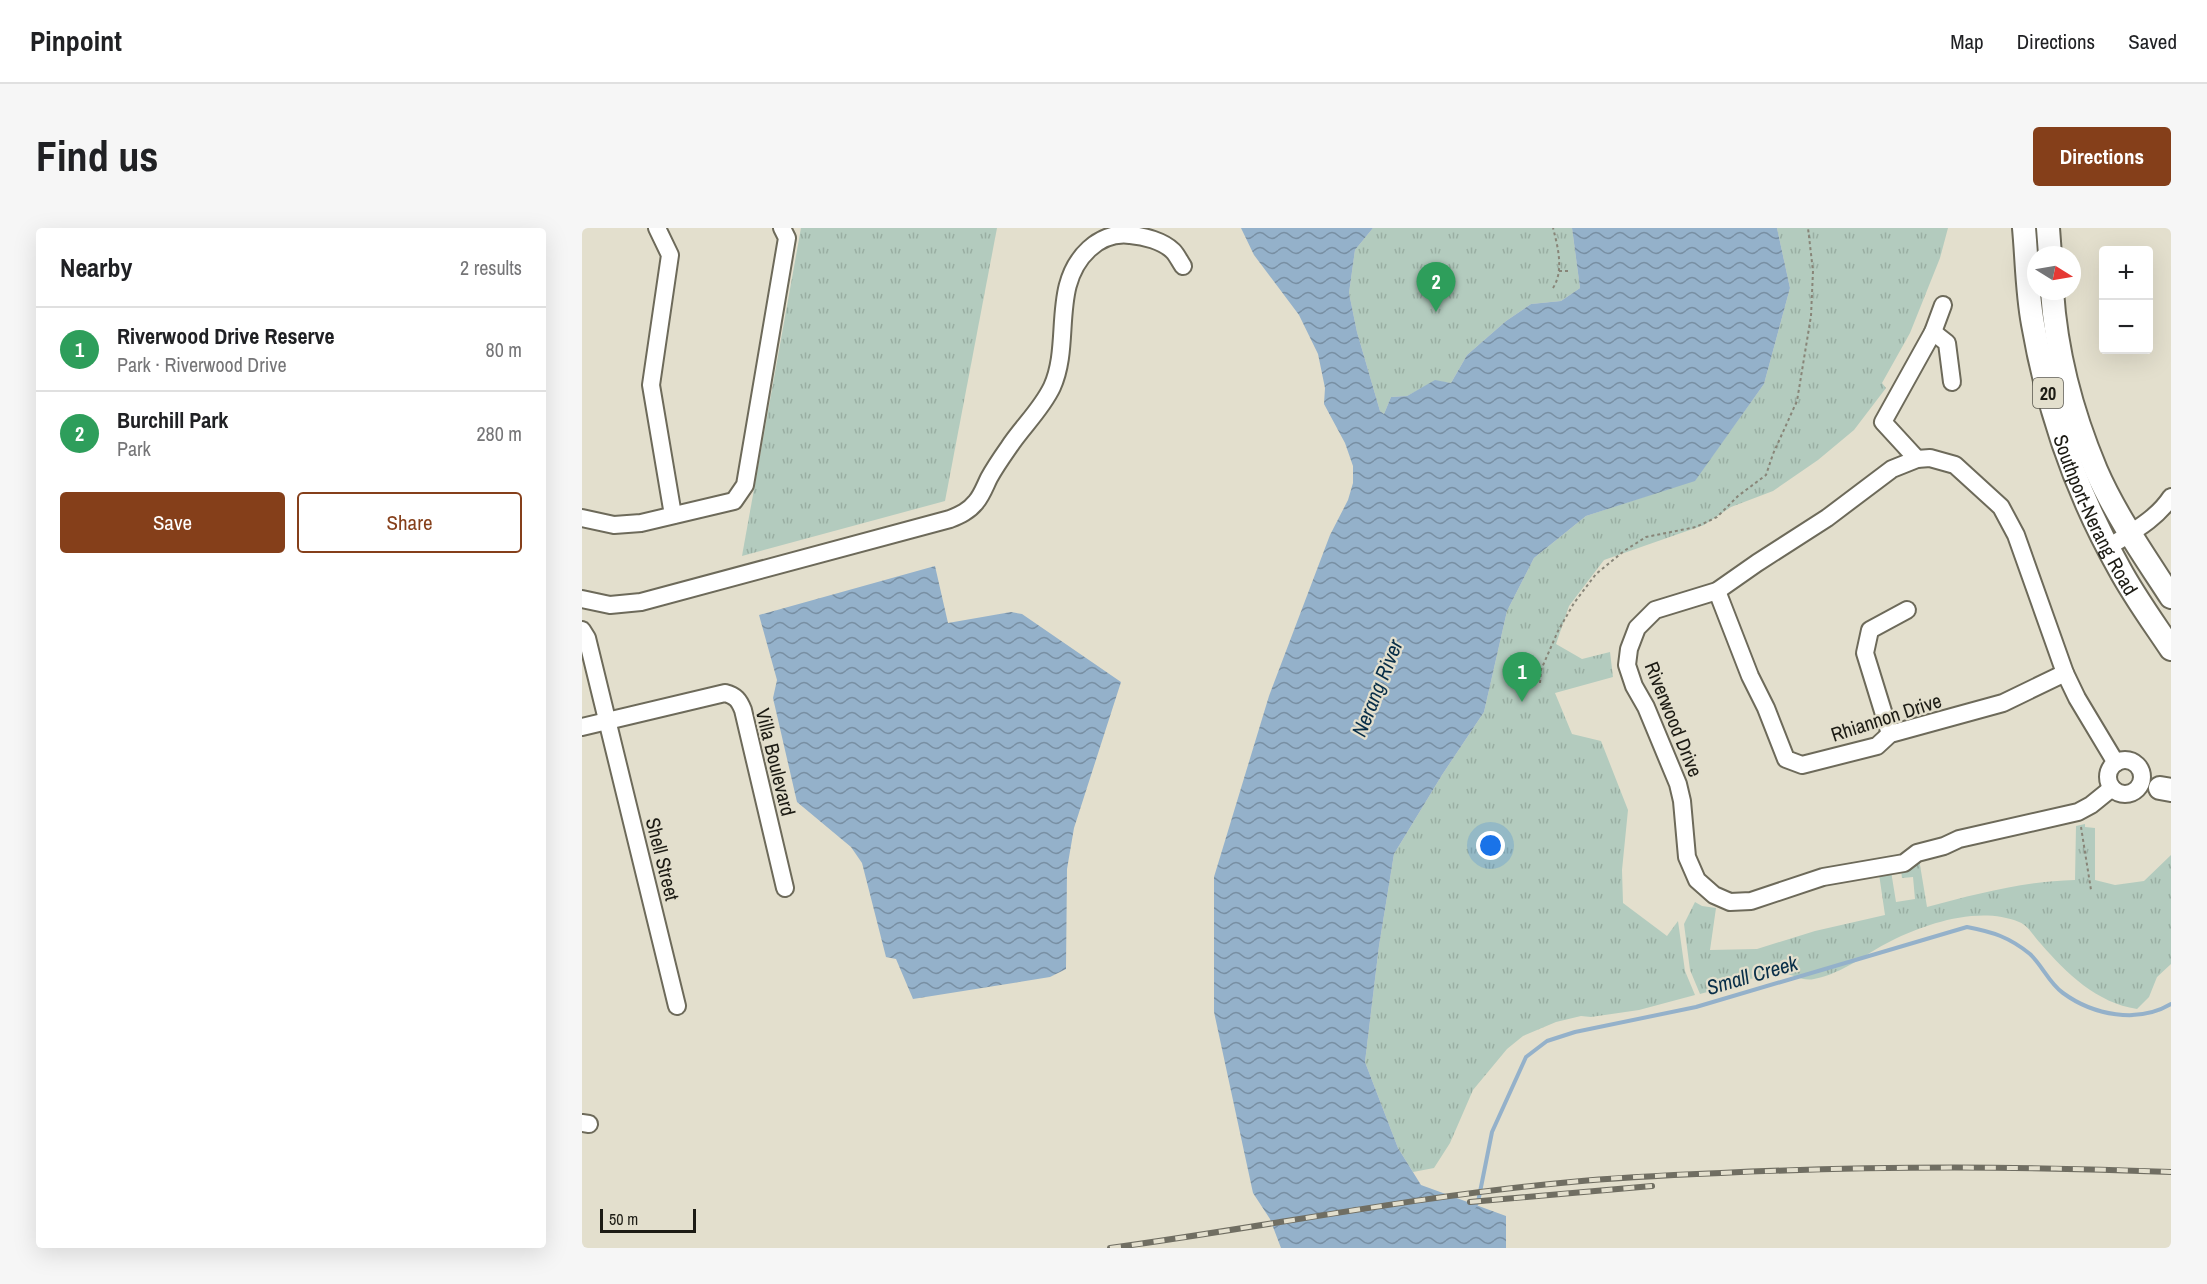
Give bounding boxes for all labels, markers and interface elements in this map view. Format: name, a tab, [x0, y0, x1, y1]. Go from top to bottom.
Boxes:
text: Pinpoint	[30, 22, 122, 60]
text: Map	[1950, 27, 1984, 56]
text: Directions	[2017, 27, 2095, 56]
text: Saved	[2128, 27, 2177, 56]
button: Directions	[2033, 127, 2171, 186]
text: Find us	[36, 128, 158, 184]
north arrow	[2027, 246, 2081, 300]
map controls	[2099, 246, 2153, 354]
button: +	[2099, 246, 2153, 300]
text: Nearby	[60, 250, 132, 285]
text: 2 results	[460, 254, 522, 281]
pin: 2	[1416, 262, 1456, 312]
button: −	[2099, 300, 2153, 354]
text: Riverwood Drive Reserve	[117, 321, 335, 351]
text: 1	[75, 336, 84, 363]
text: 80 m	[486, 336, 522, 363]
text: Park · Riverwood Drive	[117, 351, 287, 378]
road number: 20	[2033, 378, 2063, 408]
text: Burchill Park	[117, 405, 228, 435]
text: 2	[75, 420, 84, 447]
text: 280 m	[476, 420, 522, 447]
street label: Southport-Nerang Road	[2048, 431, 2145, 600]
text: Park	[117, 435, 151, 462]
button: Save	[60, 492, 285, 553]
button: Share	[297, 492, 522, 553]
water label: Nerang River	[1344, 634, 1410, 741]
pin: 1	[1502, 652, 1542, 702]
street label: Riverwood Drive	[1639, 657, 1709, 781]
street label: Rhiannon Drive	[1827, 686, 1945, 748]
street label: Villa Boulevard	[750, 705, 802, 819]
street label: Shell Street	[640, 815, 686, 904]
your location	[1476, 831, 1505, 860]
water label: Small Creek	[1703, 948, 1802, 1002]
scale bar	[600, 1206, 696, 1234]
text: 50 m	[609, 1208, 638, 1230]

